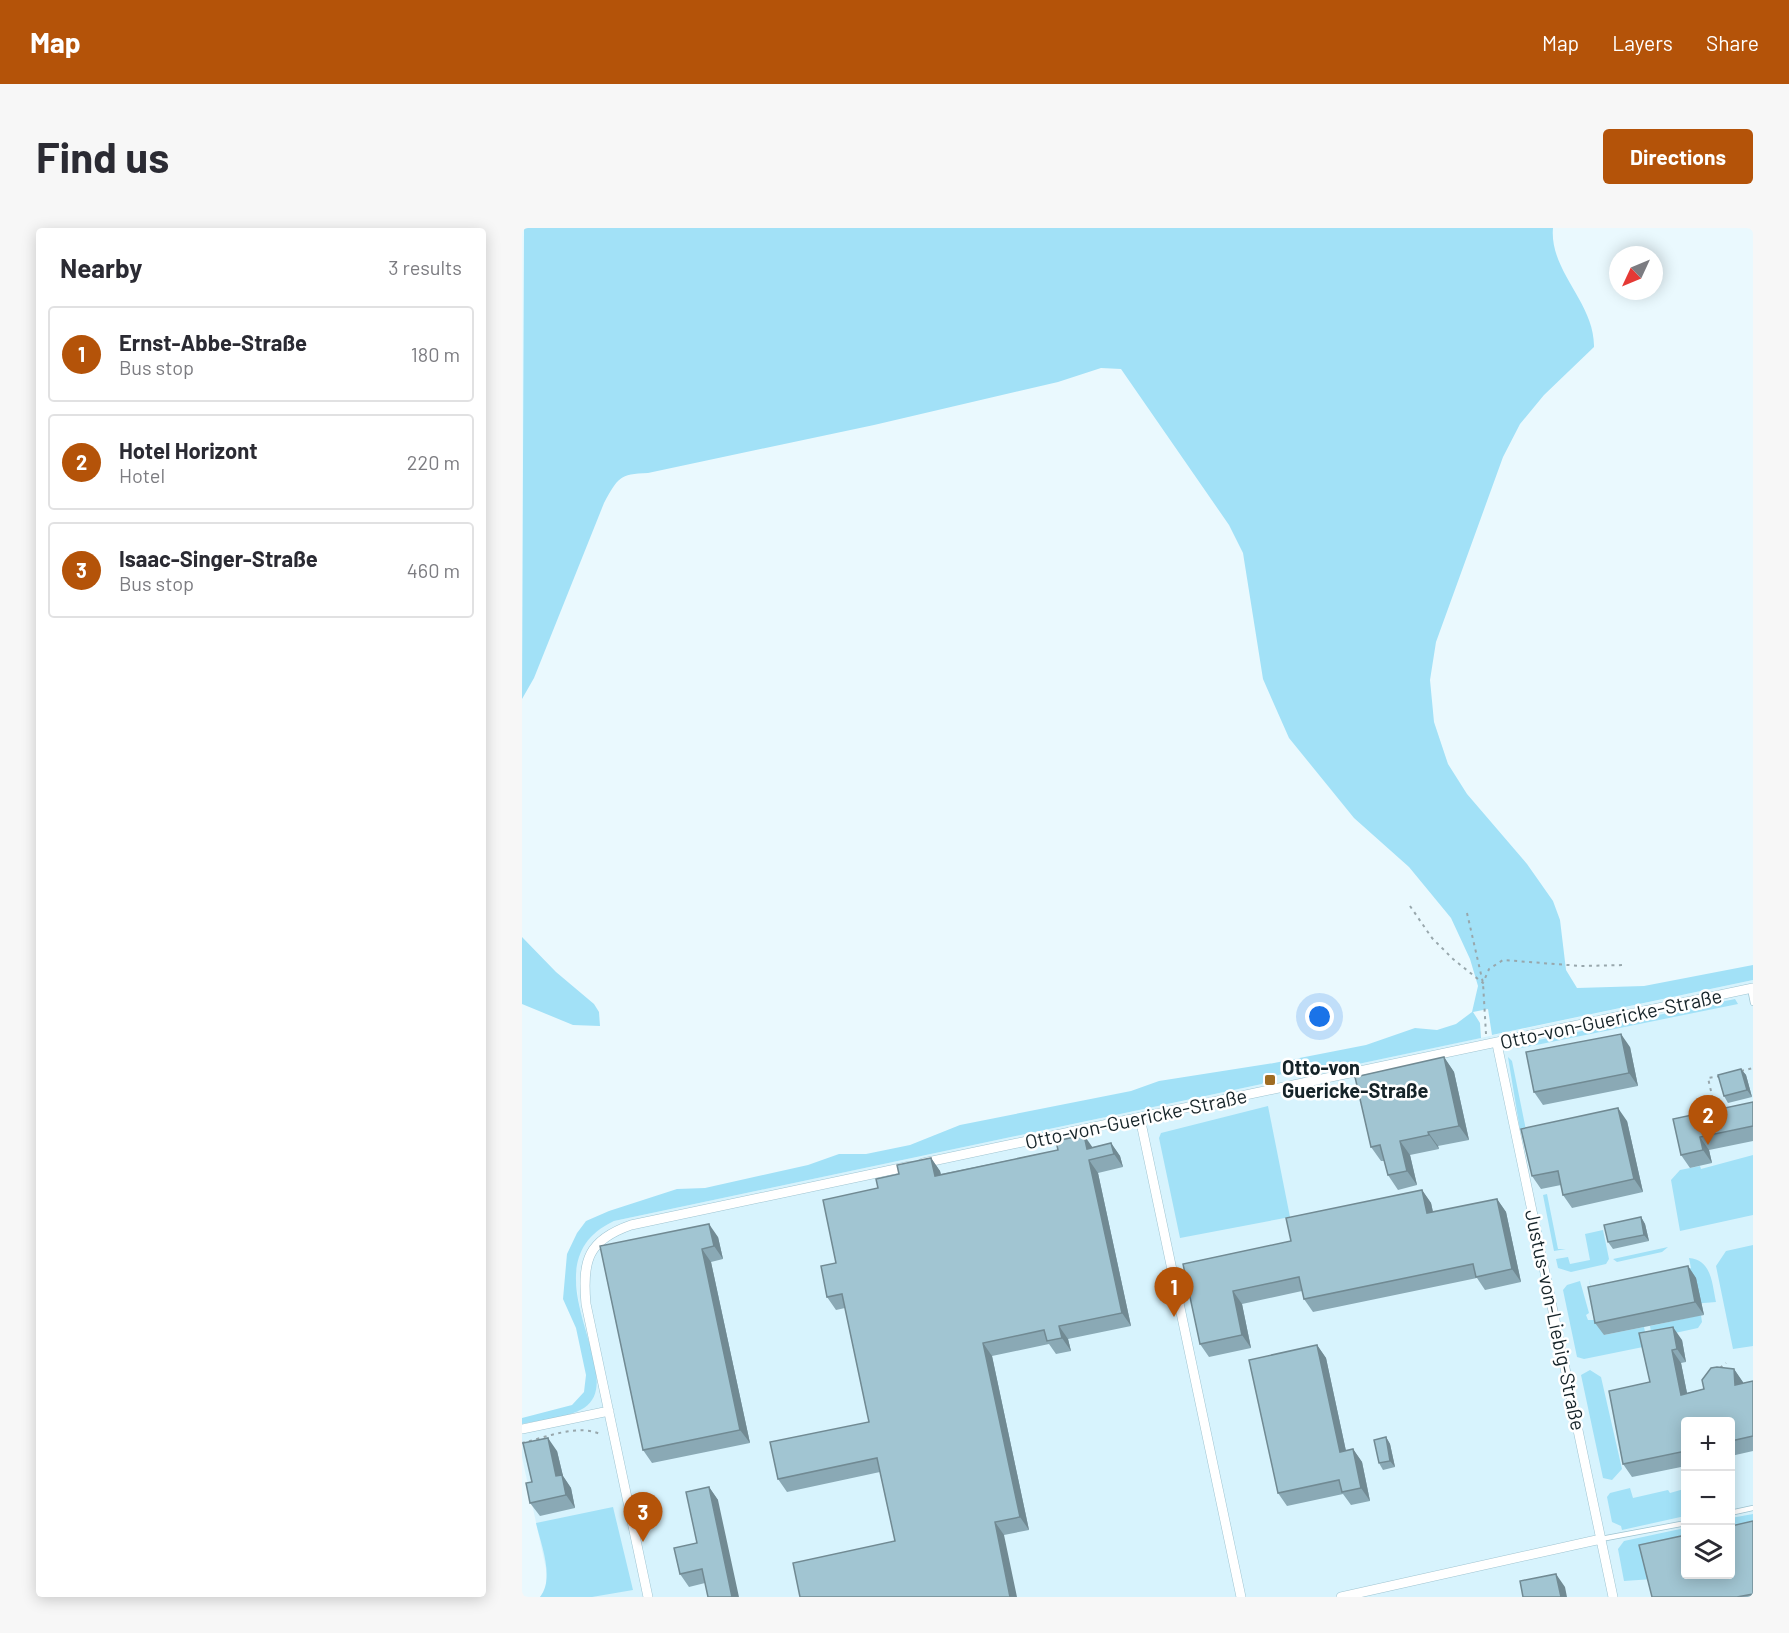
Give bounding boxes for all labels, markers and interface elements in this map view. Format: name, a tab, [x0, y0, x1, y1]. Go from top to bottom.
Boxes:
text: Map	[30, 25, 81, 59]
text: Map	[1542, 30, 1579, 55]
text: Layers	[1612, 30, 1673, 55]
text: Share	[1706, 30, 1759, 55]
button: Directions	[1603, 129, 1753, 184]
text: Find us	[36, 131, 169, 181]
north arrow	[1609, 246, 1663, 300]
text: Nearby	[60, 252, 142, 283]
text: 3 results	[388, 255, 462, 279]
text: Ernst-Abbe-Straße	[119, 329, 307, 355]
text: 1	[78, 342, 85, 366]
text: 180 m	[411, 342, 460, 366]
text: Bus stop	[119, 355, 194, 379]
text: Hotel Horizont	[119, 437, 258, 463]
text: 2	[76, 450, 87, 474]
text: 220 m	[407, 450, 460, 474]
text: Hotel	[119, 463, 165, 487]
text: Isaac-Singer-Straße	[119, 545, 318, 571]
text: 3	[76, 558, 87, 582]
text: 460 m	[407, 558, 460, 582]
text: Bus stop	[119, 571, 194, 595]
street label: Otto-von-Guericke-Straße	[1498, 983, 1724, 1053]
your location	[1305, 1002, 1334, 1031]
place label: Otto-von Guericke-Straße	[1282, 1055, 1428, 1102]
marker: Otto-von Guericke-Straße	[1263, 1073, 1277, 1087]
street label: Otto-von-Guericke-Straße	[1023, 1083, 1249, 1153]
pin: 2	[1688, 1096, 1728, 1145]
street label: Justus-von-Liebig-Straße	[1521, 1207, 1591, 1433]
pin: 1	[1154, 1268, 1194, 1317]
map controls	[1681, 1417, 1735, 1579]
button: +	[1681, 1417, 1735, 1471]
button: −	[1681, 1471, 1735, 1525]
pin: 3	[624, 1492, 662, 1542]
button: layers	[1681, 1525, 1735, 1579]

